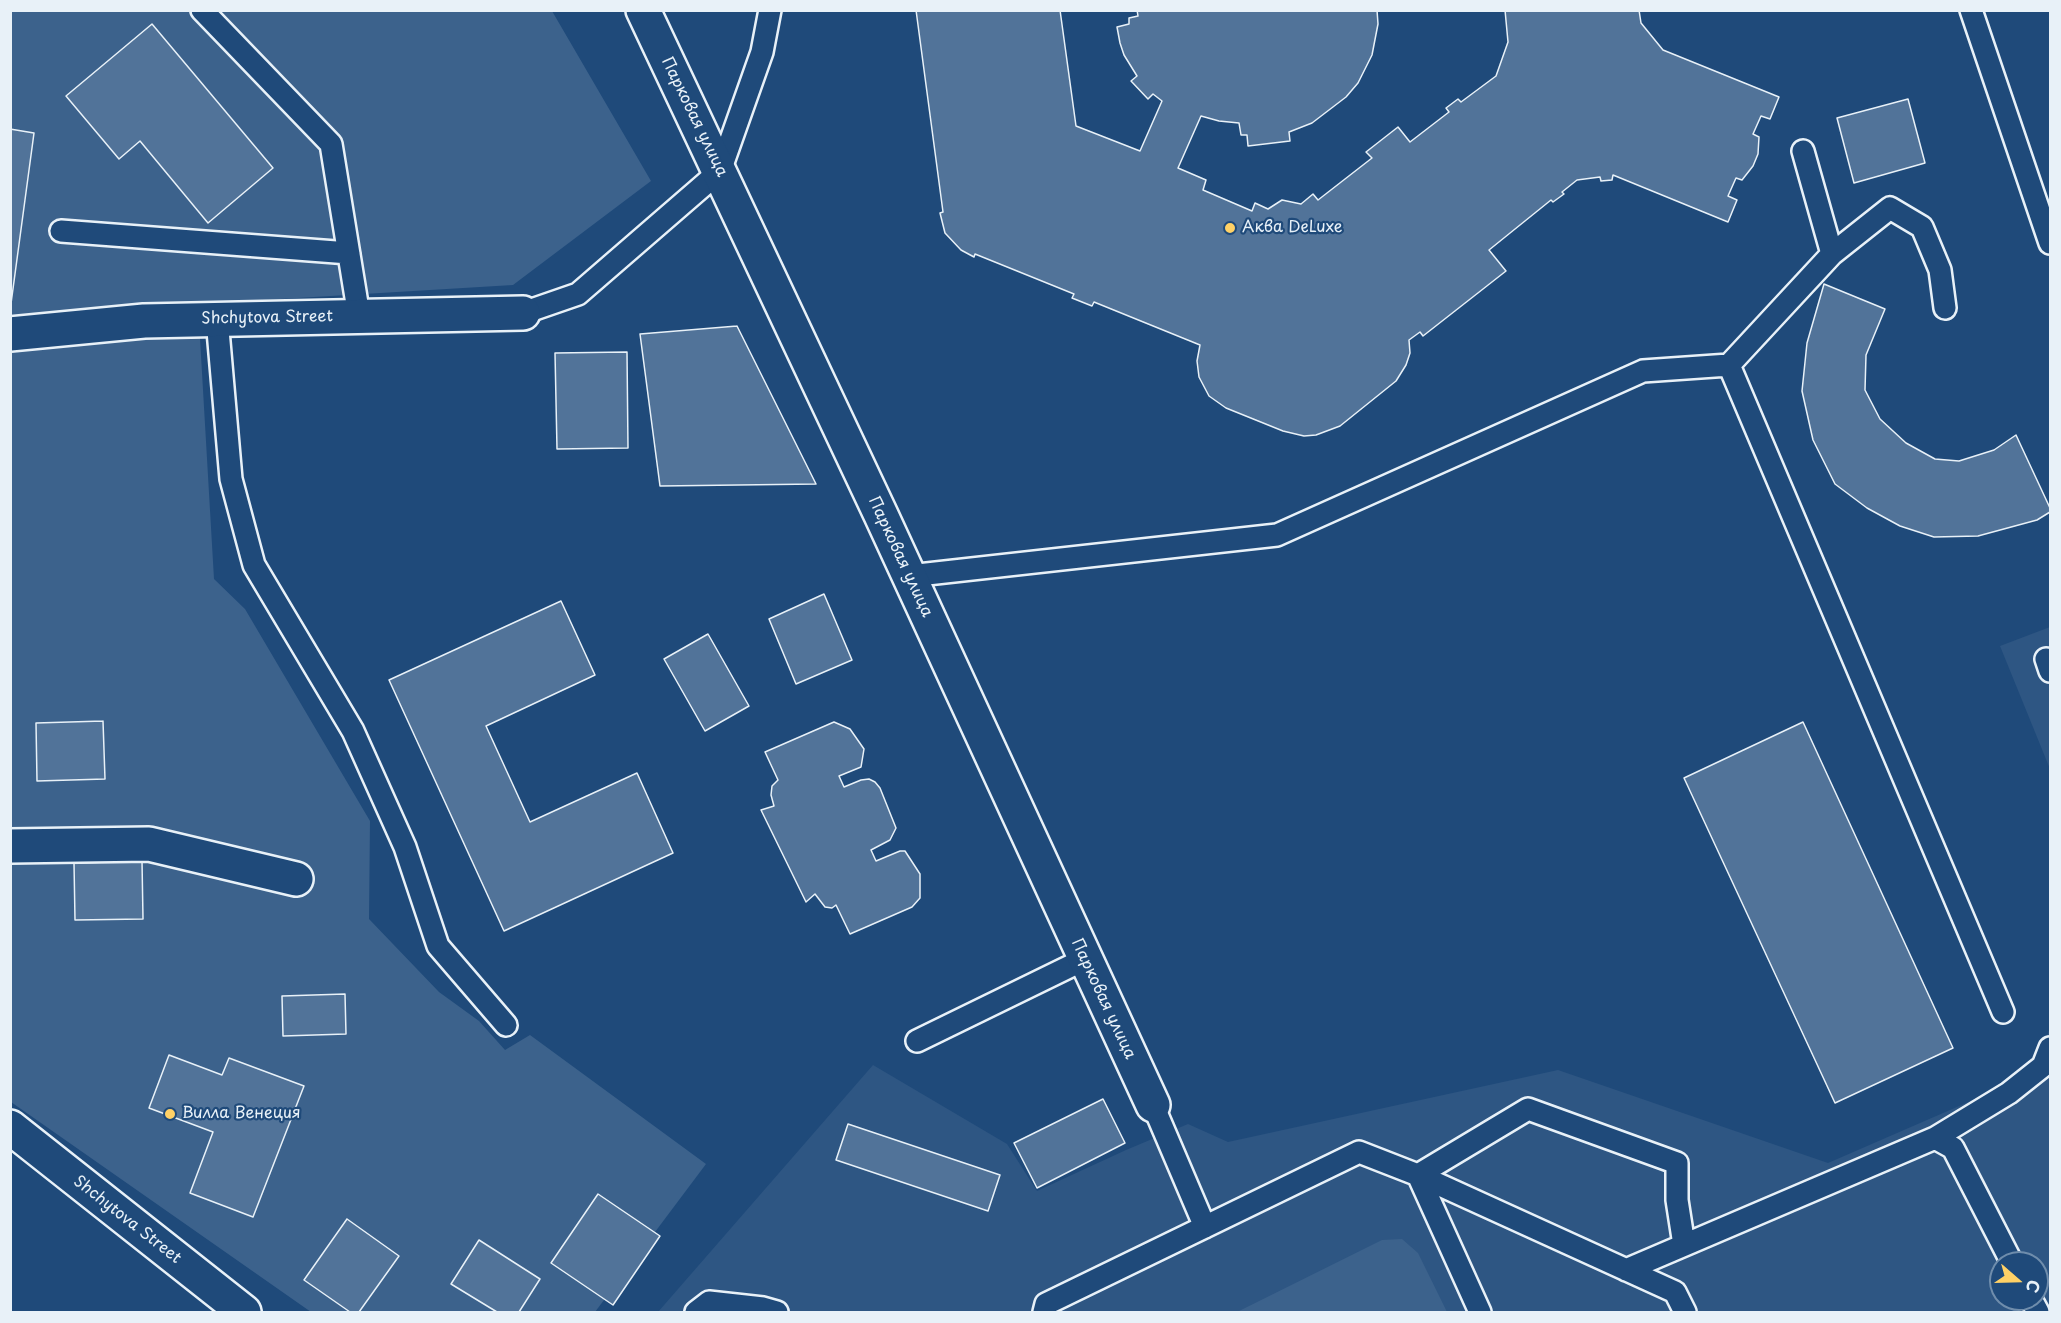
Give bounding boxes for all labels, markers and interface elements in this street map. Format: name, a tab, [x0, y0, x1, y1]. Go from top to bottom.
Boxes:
street label: Парковая улица	[657, 54, 731, 180]
place label: Аква DeLuxe	[1242, 218, 1342, 238]
marker: Аква DeLuxe	[1223, 221, 1237, 235]
street label: Shchytova Street	[201, 307, 333, 329]
street label: Парковая улица	[864, 494, 936, 620]
street label: Парковая улица	[1067, 936, 1139, 1062]
place label: Вилла Венеция	[182, 1104, 301, 1124]
marker: Вилла Венеция	[163, 1107, 177, 1121]
street label: Shchytova Street	[69, 1172, 185, 1268]
north arrow	[1989, 1251, 2049, 1311]
text: С	[2021, 1277, 2047, 1296]

